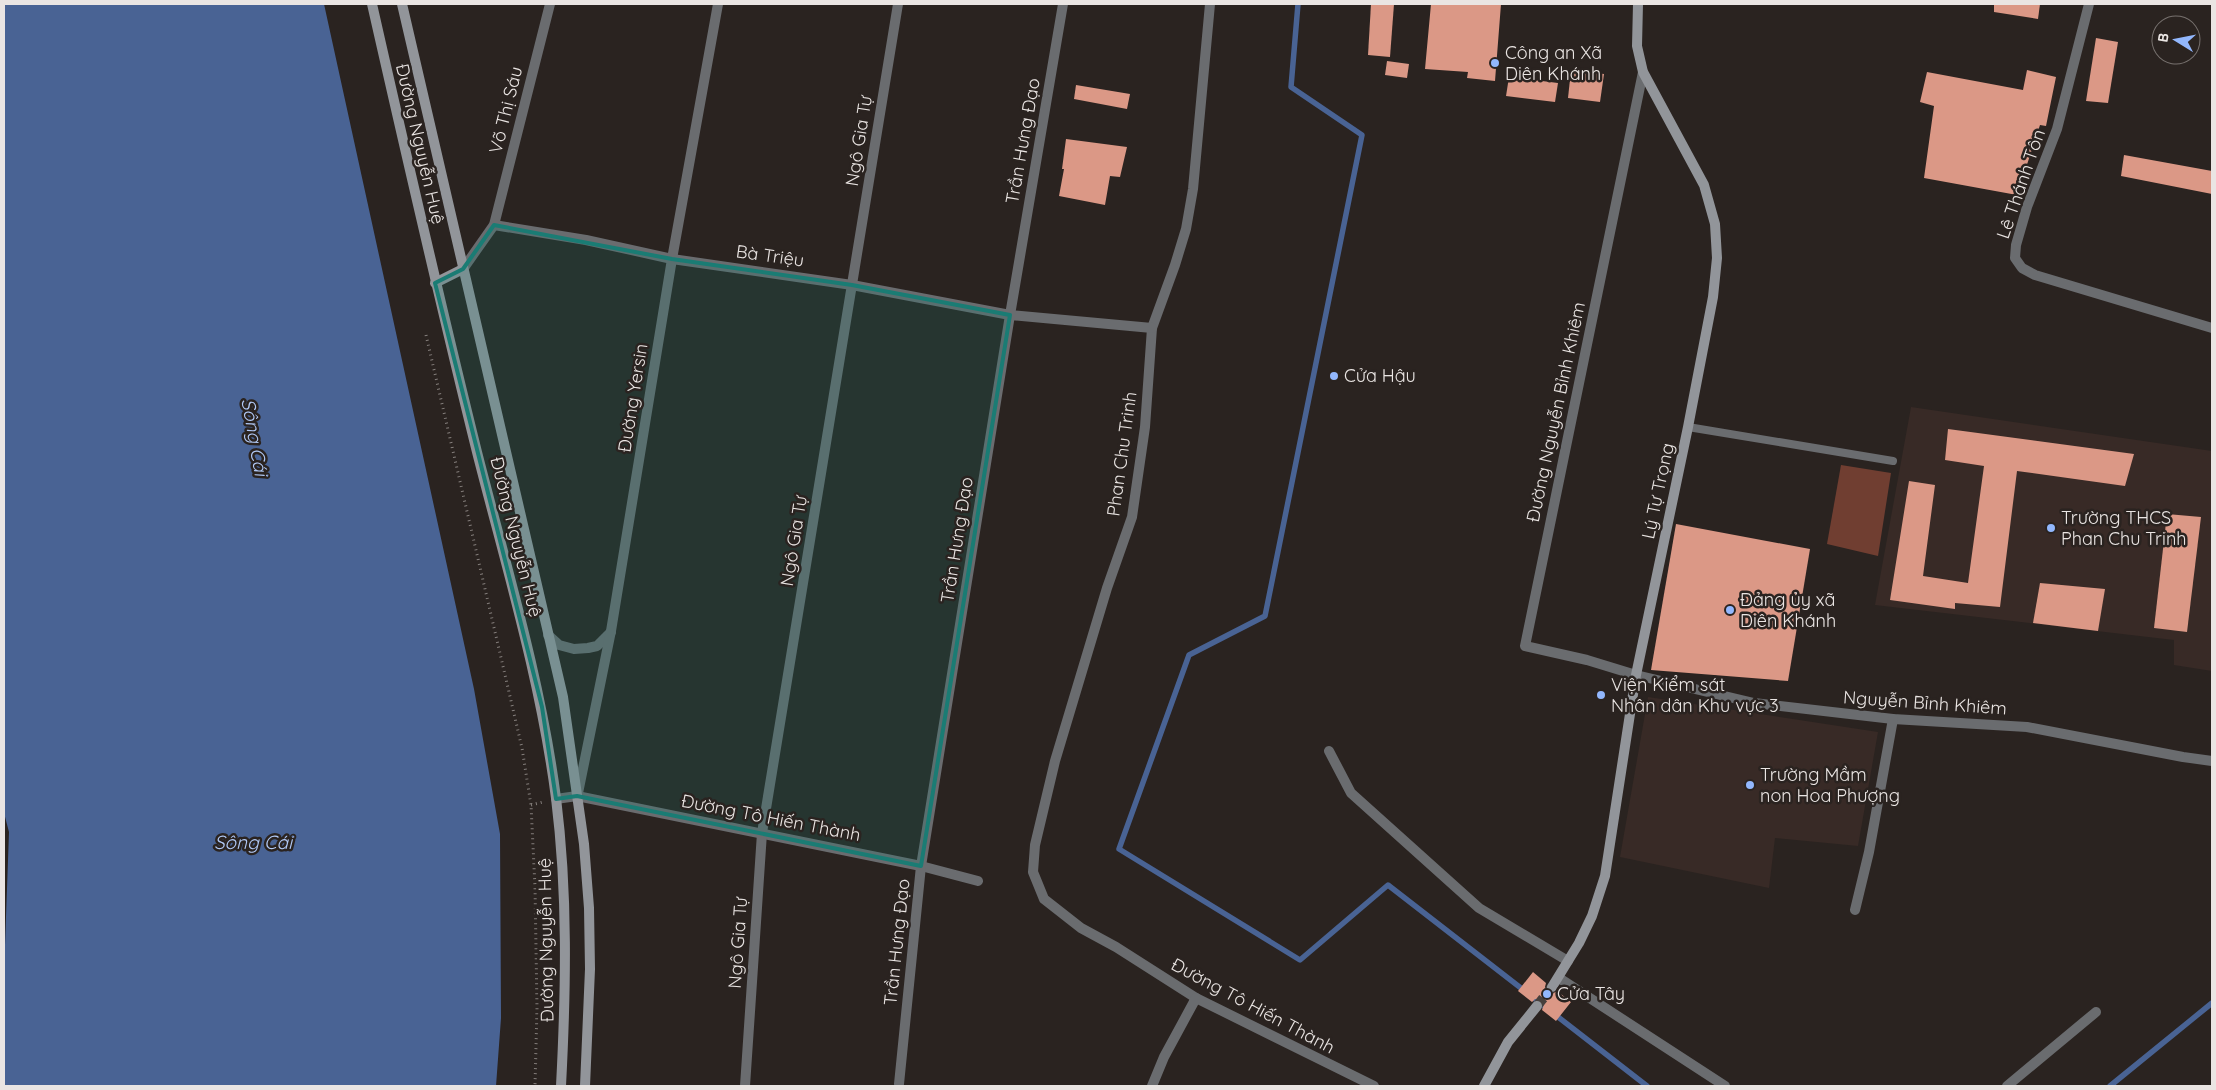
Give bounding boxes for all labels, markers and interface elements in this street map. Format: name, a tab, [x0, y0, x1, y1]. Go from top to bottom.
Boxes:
north arrow	[2151, 15, 2201, 65]
text: B	[2154, 32, 2173, 44]
place label: Công an Xã Diên Khánh	[1505, 41, 1602, 85]
marker: Công an Xã Diên Khánh	[1489, 57, 1501, 69]
street label: Đường Nguyễn Huệ	[391, 61, 450, 226]
street label: Võ Thị Sáu	[484, 64, 527, 156]
street label: Trần Hưng Đạo	[1000, 76, 1045, 206]
street label: Ngô Gia Tự	[840, 93, 877, 188]
street label: Lê Thánh Tôn	[1991, 126, 2050, 242]
street label: Bà Triệu	[735, 239, 806, 272]
street label: Đường Nguyễn Bỉnh Khiêm	[1521, 300, 1590, 524]
street label: Đường Yersin	[613, 342, 652, 454]
place label: Cửa Hậu	[1344, 364, 1416, 387]
marker: Cửa Hậu	[1328, 370, 1340, 382]
street label: Phan Chu Trinh	[1101, 390, 1142, 518]
water label: Sông Cái	[236, 396, 274, 479]
street label: Lý Tự Trọng	[1636, 441, 1679, 541]
street label: Đường Nguyễn Huệ	[485, 455, 547, 619]
street label: Trần Hưng Đạo	[935, 475, 978, 605]
street label: Ngô Gia Tự	[775, 493, 812, 588]
place label: Trường THCS Phan Chu Trinh	[2061, 506, 2187, 550]
marker: Trường THCS Phan Chu Trinh	[2045, 522, 2057, 534]
place label: Đảng ủy xã Diên Khánh	[1740, 588, 1836, 632]
marker: Đảng ủy xã Diên Khánh	[1724, 604, 1736, 616]
place label: Viện Kiểm sát Nhân dân Khu vực 3	[1611, 673, 1779, 717]
street label: Nguyễn Bỉnh Khiêm	[1842, 685, 2008, 720]
marker: Viện Kiểm sát Nhân dân Khu vực 3	[1595, 689, 1607, 701]
place label: Trường Mầm non Hoa Phượng	[1760, 763, 1900, 807]
marker: Trường Mầm non Hoa Phượng	[1744, 779, 1756, 791]
street label: Đường Tô Hiến Thành	[679, 789, 863, 846]
water label: Sông Cái	[214, 830, 294, 854]
street label: Đường Nguyễn Huệ	[533, 858, 558, 1022]
street label: Trần Hưng Đạo	[878, 877, 915, 1006]
street label: Ngô Gia Tự	[723, 896, 752, 989]
street label: Đường Tô Hiến Thành	[1167, 953, 1339, 1058]
place label: Cửa Tây	[1557, 982, 1625, 1005]
marker: Cửa Tây	[1541, 988, 1553, 1000]

